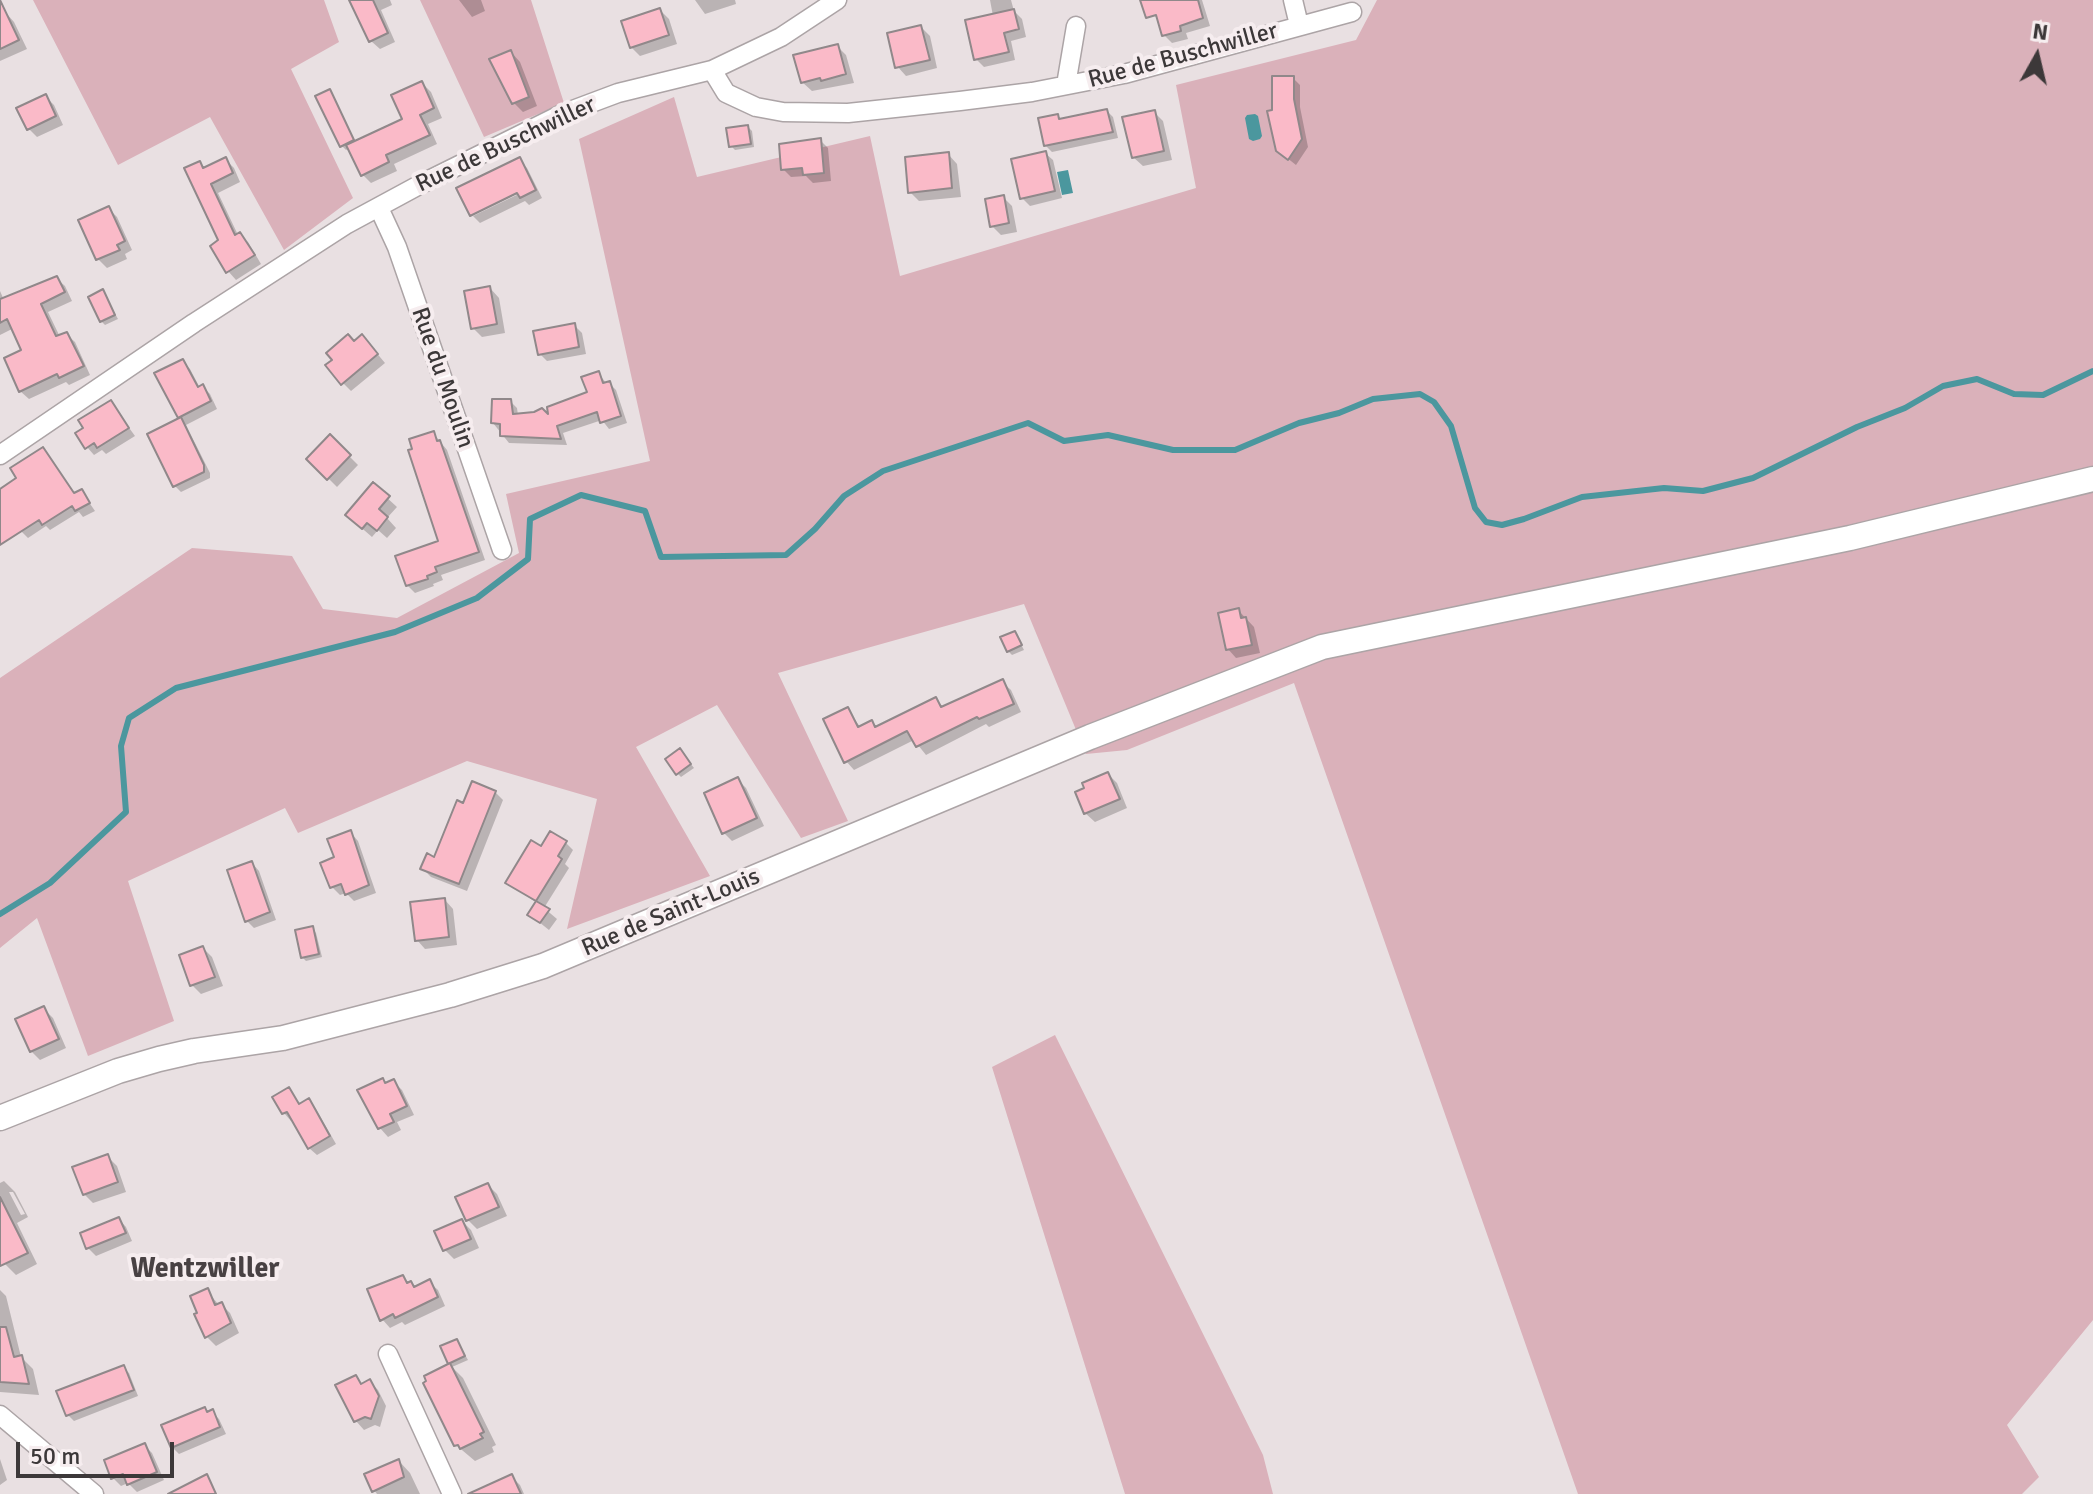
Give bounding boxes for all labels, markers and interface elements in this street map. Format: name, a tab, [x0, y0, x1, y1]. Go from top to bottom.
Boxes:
north arrow	[1997, 16, 2077, 96]
street label: Rue de Buschwiller	[1085, 17, 1281, 95]
text: N	[2031, 17, 2050, 46]
street label: Rue de Buschwiller	[412, 91, 600, 199]
street label: Rue du Moulin	[404, 304, 480, 452]
street label: Rue de Saint-Louis	[578, 863, 764, 963]
district label: Wentzwiller	[131, 1253, 279, 1287]
scale bar	[20, 1426, 178, 1476]
text: 50 m	[30, 1441, 80, 1471]

